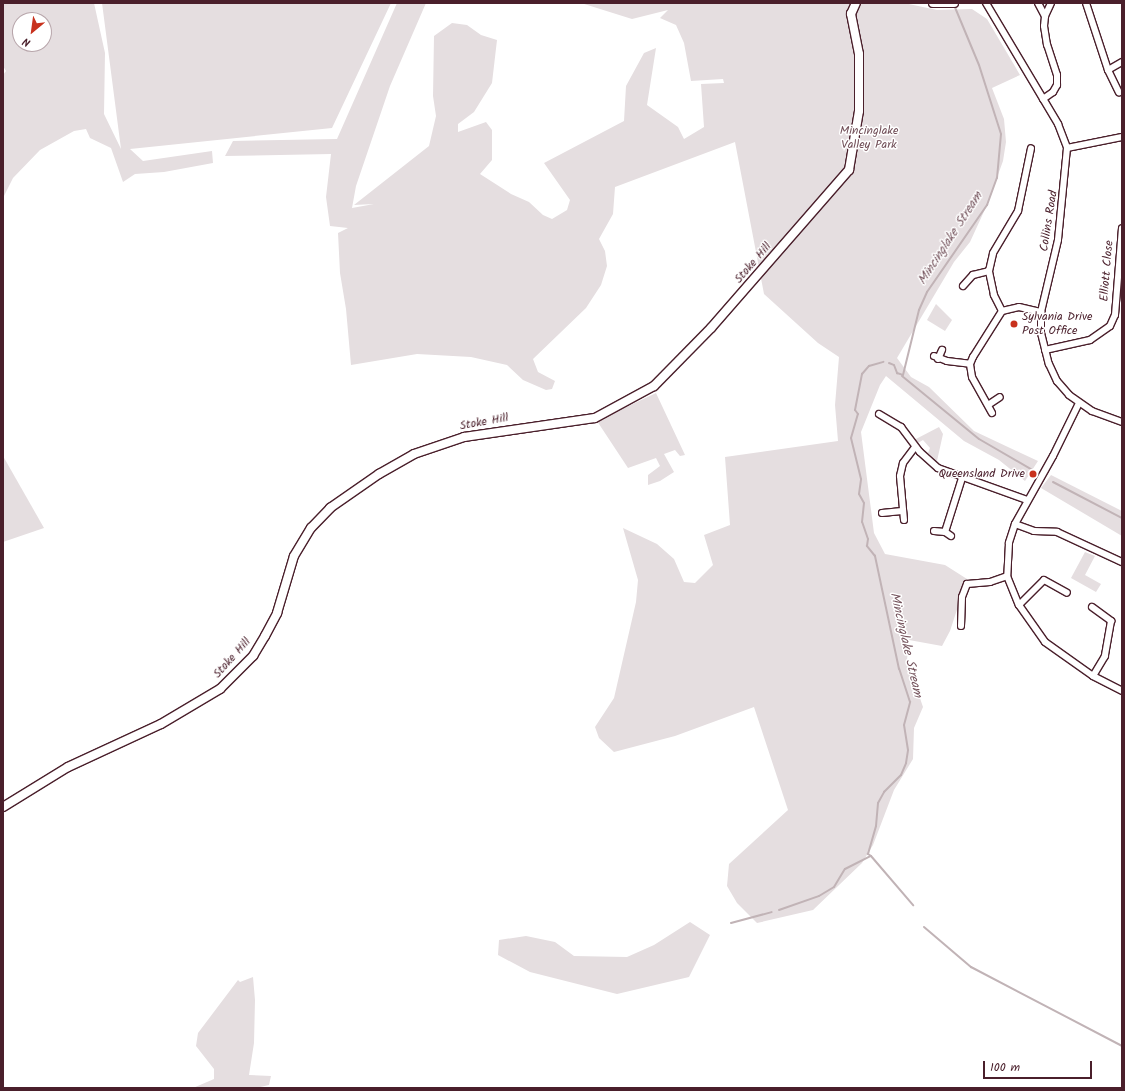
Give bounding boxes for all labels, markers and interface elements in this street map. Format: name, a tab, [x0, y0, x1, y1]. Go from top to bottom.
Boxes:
north arrow	[12, 12, 52, 52]
text: N	[19, 32, 34, 51]
park label: Mincinglake Valley Park	[840, 124, 898, 152]
street label: Collins Road	[1037, 189, 1061, 253]
water label: Mincinglake Stream	[915, 190, 987, 288]
street label: Stoke Hill	[731, 240, 775, 286]
street label: Elliott Close	[1097, 240, 1117, 302]
place label: Sylvania Drive Post Office	[1022, 310, 1092, 338]
marker: Sylvania Drive Post Office	[1009, 319, 1019, 329]
street label: Stoke Hill	[459, 411, 509, 433]
place label: Queensland Drive	[938, 467, 1025, 481]
marker: Queensland Drive	[1028, 469, 1038, 479]
water label: Mincinglake Stream	[885, 591, 925, 699]
street label: Stoke Hill	[210, 635, 254, 681]
scale bar	[985, 1053, 1094, 1079]
text: 100 m	[990, 1058, 1020, 1077]

